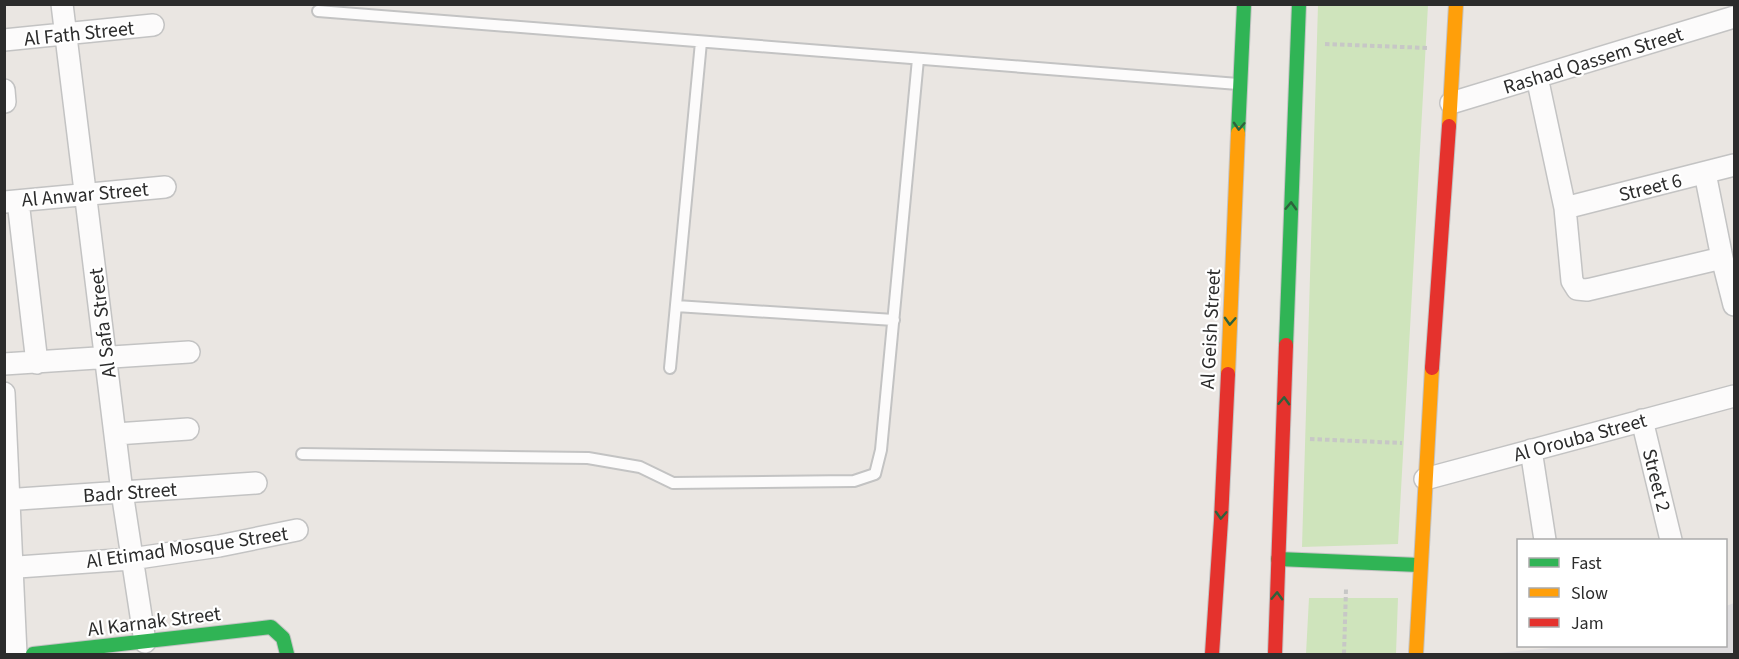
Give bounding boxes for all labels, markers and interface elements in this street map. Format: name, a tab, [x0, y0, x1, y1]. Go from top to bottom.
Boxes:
street label: Al Fath Street	[23, 14, 136, 54]
street label: Rashad Qassem Street	[1500, 20, 1687, 102]
one-way arrow	[1233, 121, 1246, 130]
street label: Street 6	[1616, 167, 1685, 209]
street label: Al Anwar Street	[21, 175, 150, 214]
one-way arrow	[1285, 202, 1298, 211]
street label: Al Safa Street	[82, 266, 124, 379]
street label: Al Geish Street	[1194, 268, 1228, 390]
one-way arrow	[1223, 316, 1236, 325]
one-way arrow	[1278, 397, 1290, 406]
street label: Al Orouba Street	[1511, 407, 1650, 469]
street label: Street 2	[1635, 446, 1677, 515]
street label: Badr Street	[82, 476, 178, 510]
one-way arrow	[1214, 511, 1227, 520]
street label: Al Etimad Mosque Street	[85, 520, 290, 576]
legend	[1517, 539, 1727, 647]
text: Fast	[1571, 551, 1602, 576]
text: Slow	[1571, 581, 1608, 606]
one-way arrow	[1271, 592, 1283, 601]
street label: Al Karnak Street	[86, 600, 222, 644]
text: Jam	[1571, 611, 1604, 636]

